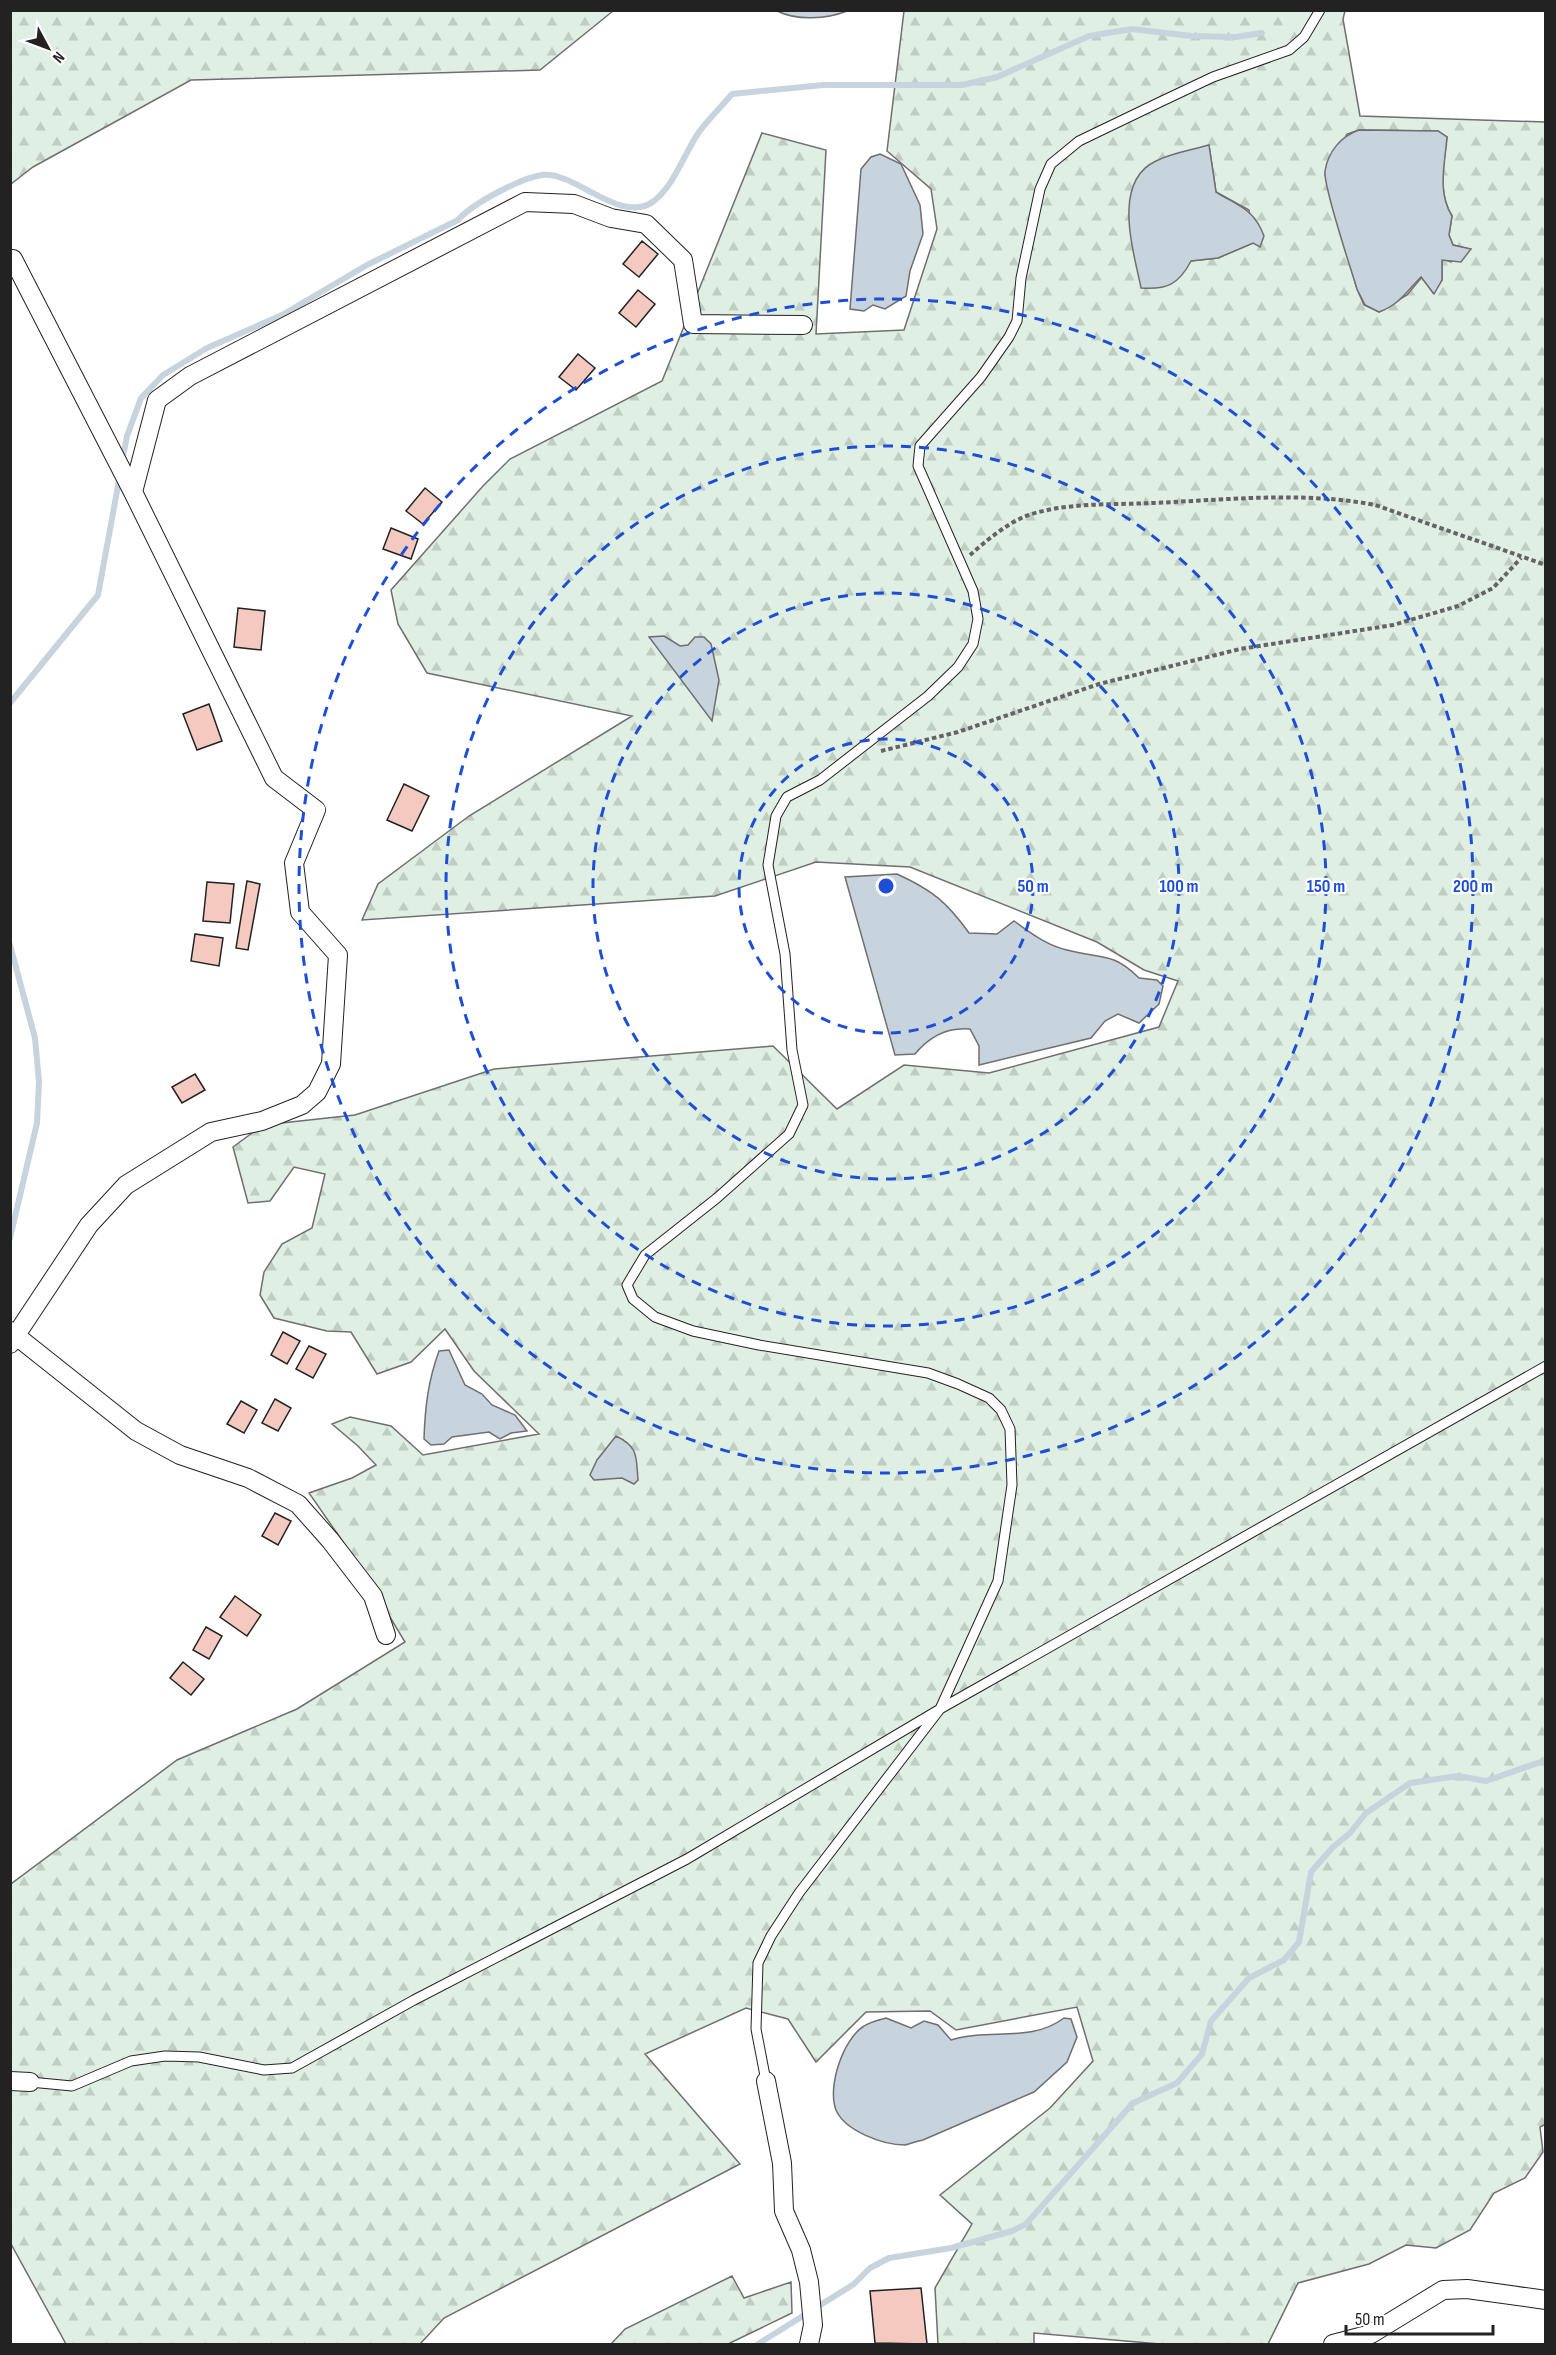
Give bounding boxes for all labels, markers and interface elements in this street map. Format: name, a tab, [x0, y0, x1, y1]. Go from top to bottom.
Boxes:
north arrow	[18, 18, 78, 78]
text: N	[48, 47, 68, 66]
centre of rings	[876, 876, 896, 896]
text: 50 m	[1017, 876, 1049, 897]
text: 100 m	[1160, 876, 1199, 897]
text: 150 m	[1307, 876, 1345, 897]
text: 200 m	[1453, 876, 1493, 897]
scale bar	[1346, 2298, 1493, 2336]
text: 50 m	[1355, 2309, 1385, 2330]

